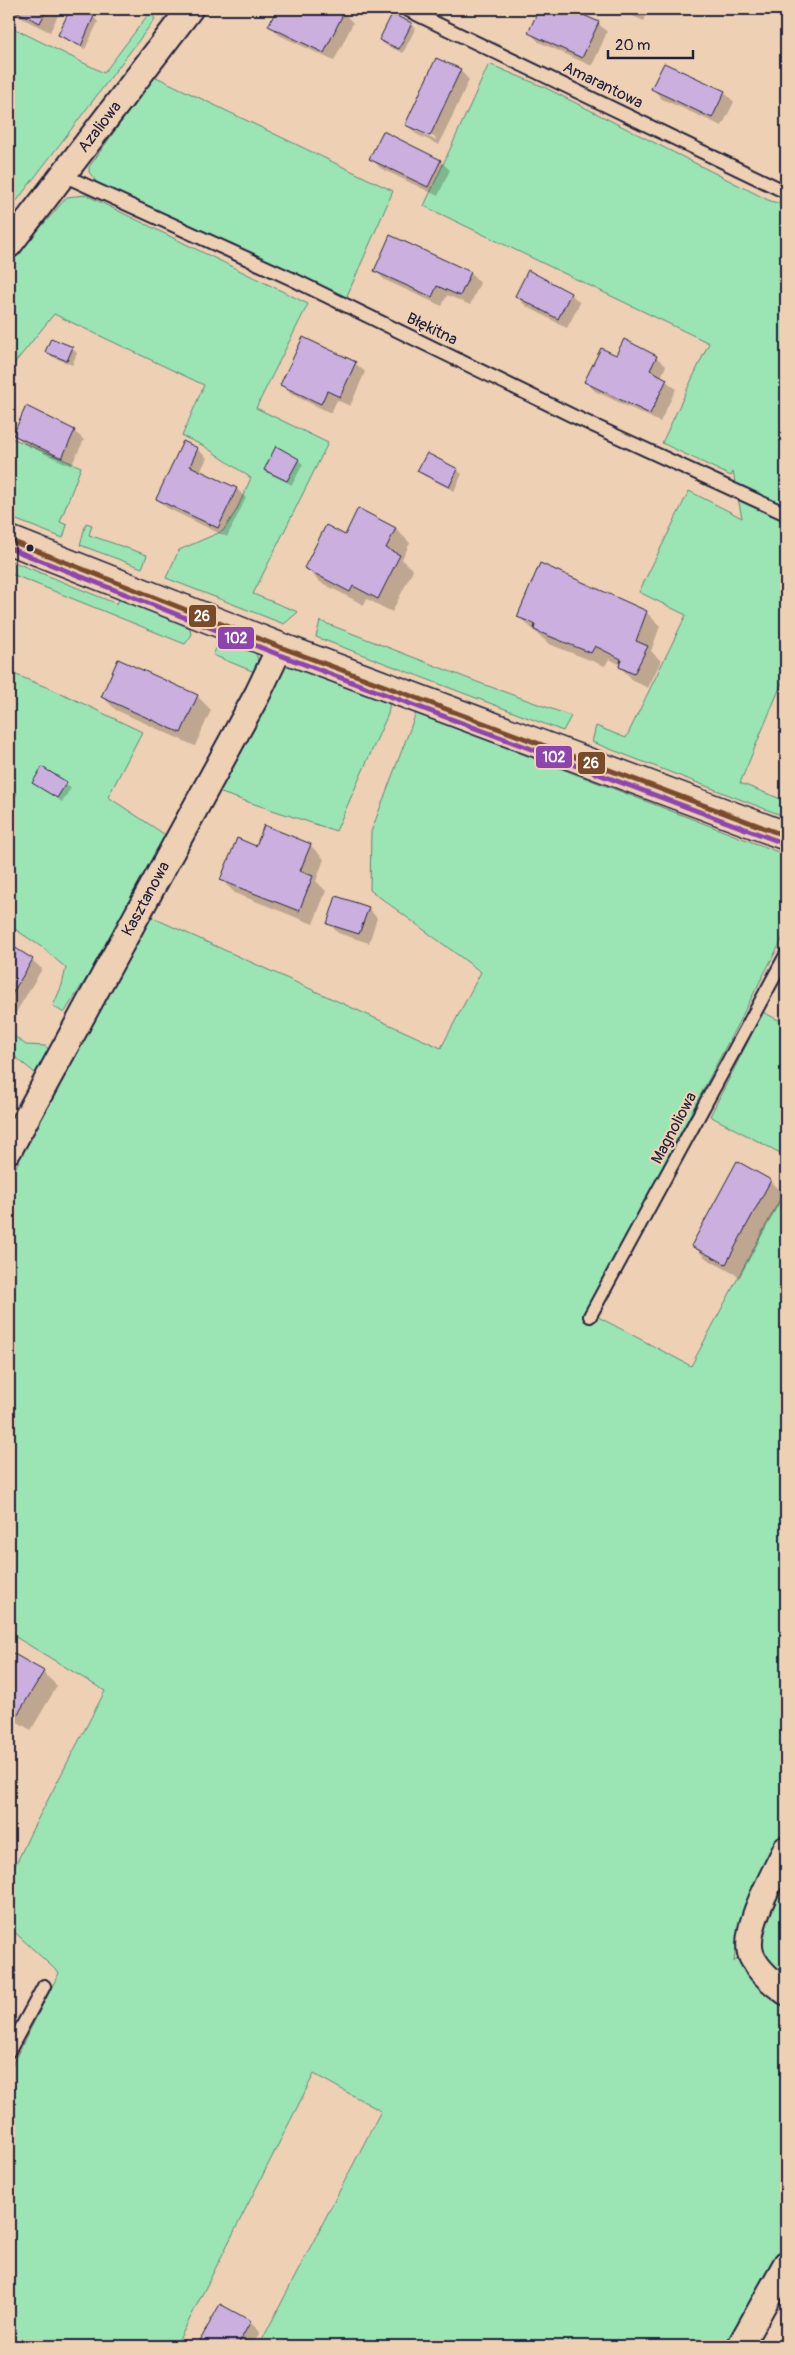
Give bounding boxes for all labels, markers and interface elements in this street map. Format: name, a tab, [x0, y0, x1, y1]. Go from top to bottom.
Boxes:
scale bar	[608, 28, 692, 60]
text: 20 m	[615, 36, 650, 55]
street label: Amarantowa	[560, 57, 646, 113]
street label: Azaliowa	[74, 97, 126, 156]
street label: Błękitna	[403, 308, 461, 350]
unlabelled marker	[25, 543, 35, 553]
line badge: 26	[188, 604, 217, 628]
text: 26	[194, 608, 210, 625]
line badge: 102	[217, 626, 255, 650]
text: 102	[225, 630, 248, 647]
line badge: 102	[535, 745, 573, 769]
text: 102	[543, 749, 566, 766]
line badge: 26	[577, 751, 606, 775]
text: 26	[583, 755, 599, 772]
street label: Kasztanowa	[117, 858, 174, 940]
street label: Magnoliowa	[647, 1089, 701, 1167]

